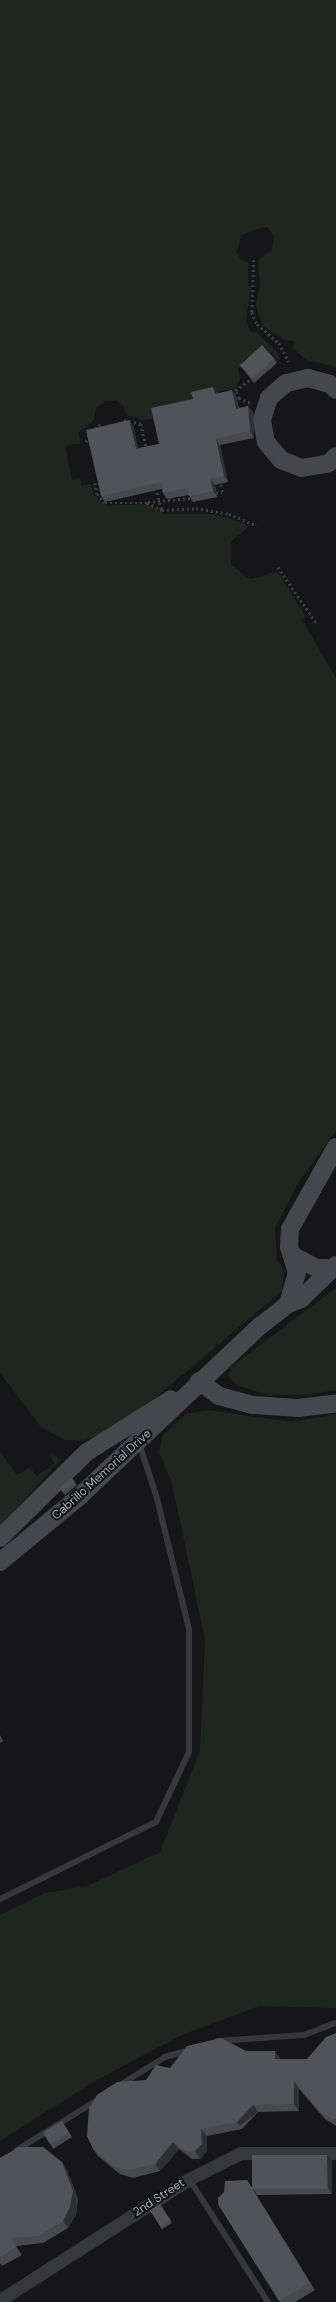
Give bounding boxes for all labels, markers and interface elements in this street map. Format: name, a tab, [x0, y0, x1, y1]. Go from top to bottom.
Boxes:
street label: Cabrillo Memorial Drive	[49, 1427, 155, 1523]
street label: 2nd Street	[131, 2176, 187, 2220]

